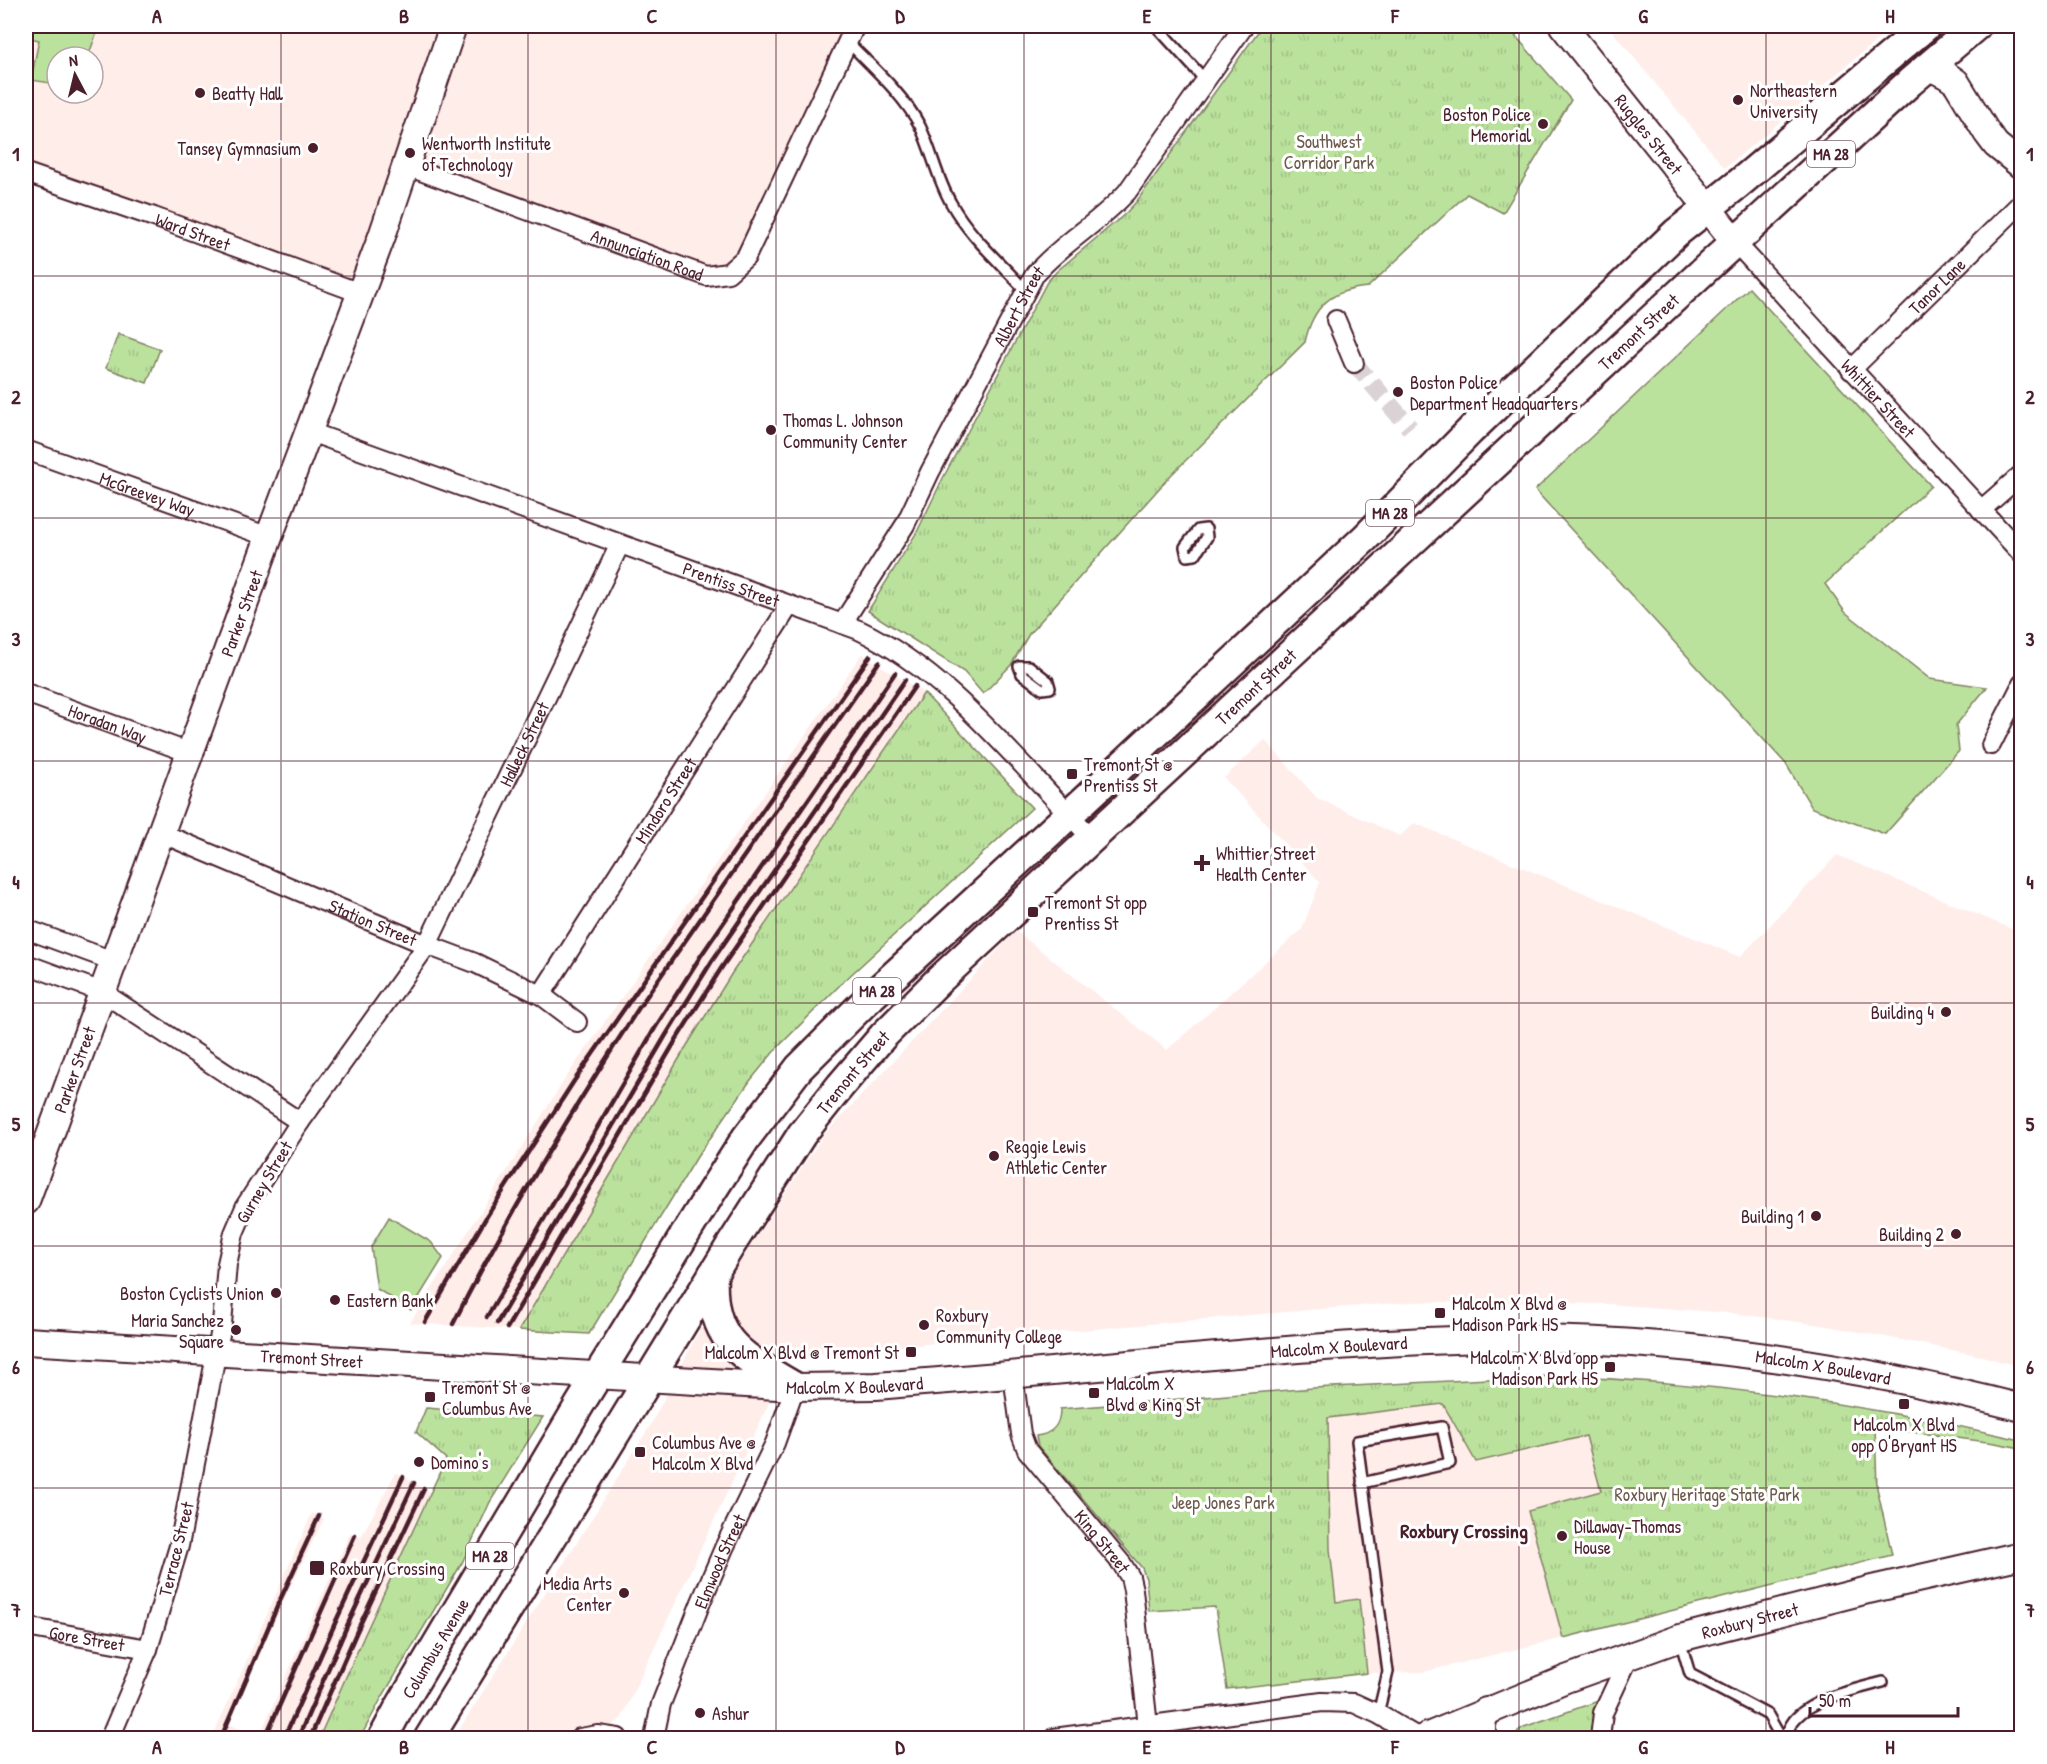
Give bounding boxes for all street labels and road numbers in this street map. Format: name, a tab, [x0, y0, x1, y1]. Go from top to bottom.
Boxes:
street label: Ruggles Street	[1609, 88, 1689, 180]
road number: MA 28	[1807, 141, 1855, 167]
street label: Ward Street	[152, 206, 235, 257]
street label: Annunciation Road	[588, 222, 707, 286]
street label: Tanor Lane	[1902, 252, 1971, 320]
street label: Albert Street	[987, 259, 1050, 350]
street label: Tremont Street	[1592, 287, 1685, 375]
street label: Whittier Street	[1836, 353, 1922, 444]
street label: McGreevey Way	[96, 465, 199, 522]
road number: MA 28	[1366, 500, 1414, 526]
street label: Prentiss Street	[680, 555, 784, 613]
street label: Parker Street	[214, 566, 269, 660]
street label: Tremont Street	[1210, 642, 1302, 730]
street label: Horadan Way	[65, 697, 151, 749]
street label: Halleck Street	[493, 697, 555, 790]
street label: Mindoro Street	[628, 752, 702, 848]
street label: Station Street	[325, 893, 422, 952]
road number: MA 28	[853, 978, 901, 1004]
street label: Parker Street	[47, 1022, 102, 1116]
street label: Tremont Street	[810, 1024, 895, 1119]
street label: Gurney Street	[230, 1136, 299, 1228]
street label: Malcolm X Boulevard	[1270, 1329, 1408, 1364]
street label: Tremont Street	[260, 1343, 364, 1374]
street label: Malcolm X Boulevard	[1754, 1343, 1893, 1390]
street label: Malcolm X Boulevard	[785, 1370, 924, 1400]
street label: Terrace Street	[152, 1498, 200, 1599]
street label: King Street	[1069, 1504, 1137, 1578]
street label: Elmwood Street	[687, 1509, 752, 1612]
road number: MA 28	[466, 1543, 514, 1569]
street label: Columbus Avenue	[395, 1593, 474, 1703]
street label: Roxbury Street	[1699, 1596, 1802, 1644]
street label: Gore Street	[47, 1619, 127, 1657]

